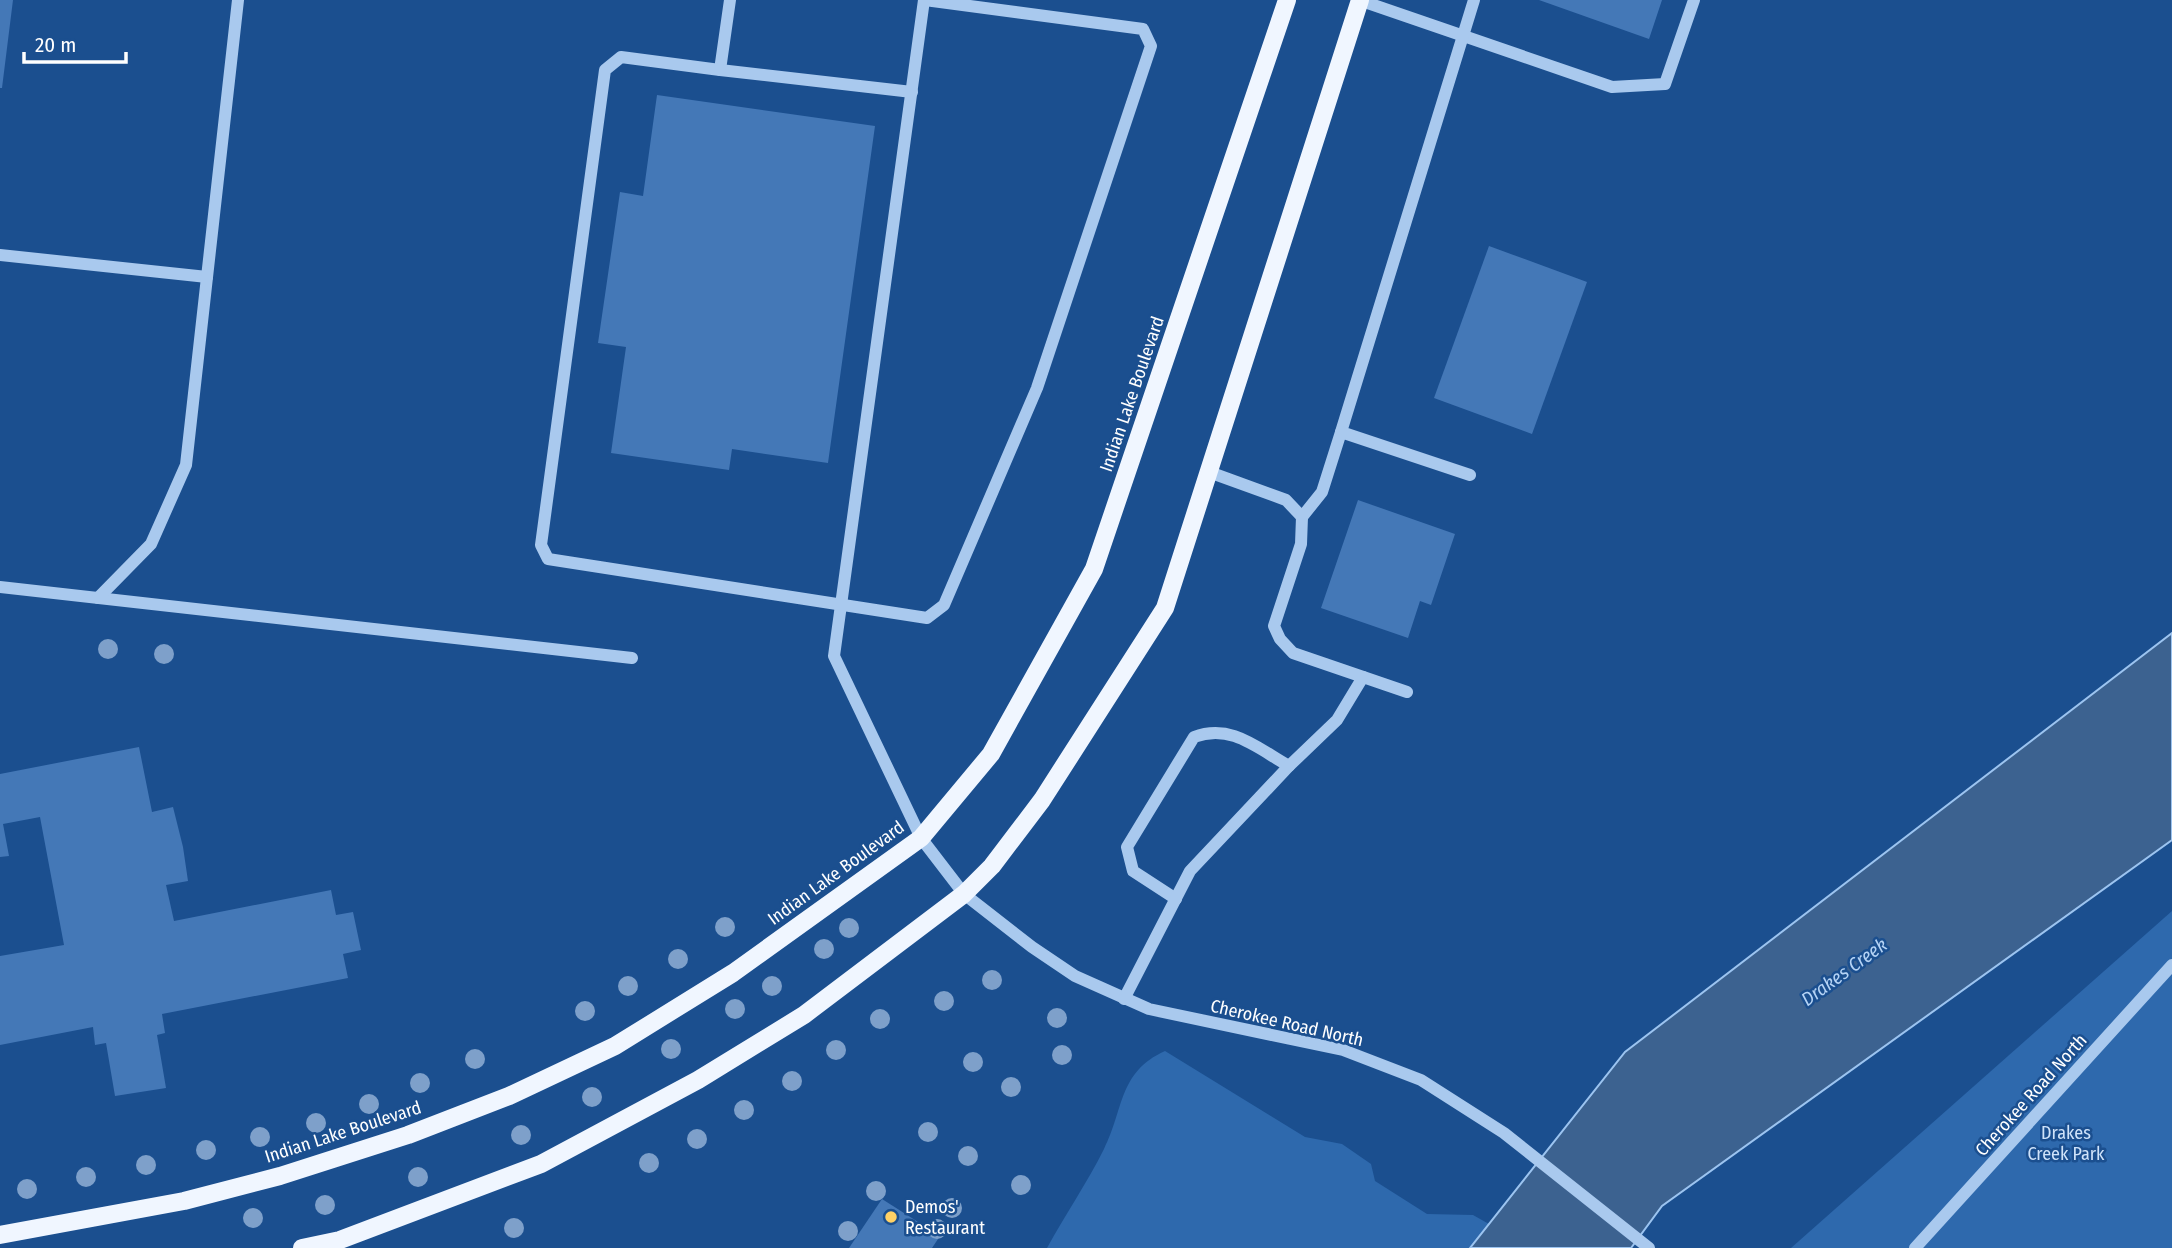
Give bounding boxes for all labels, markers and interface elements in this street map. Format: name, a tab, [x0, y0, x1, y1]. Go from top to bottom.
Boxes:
scale bar	[24, 21, 126, 65]
text: 20 m	[35, 32, 76, 58]
street label: Indian Lake Boulevard	[1095, 313, 1169, 475]
street label: Indian Lake Boulevard	[764, 816, 908, 930]
water label: Drakes Creek	[1797, 933, 1891, 1011]
street label: Cherokee Road North	[1208, 995, 1366, 1051]
street label: Cherokee Road North	[1970, 1030, 2092, 1160]
street label: Indian Lake Boulevard	[262, 1096, 424, 1168]
park label: Drakes Creek Park	[2027, 1122, 2105, 1165]
place label: Demos' Restaurant	[905, 1196, 985, 1239]
marker: Demos' Restaurant	[883, 1209, 899, 1225]

